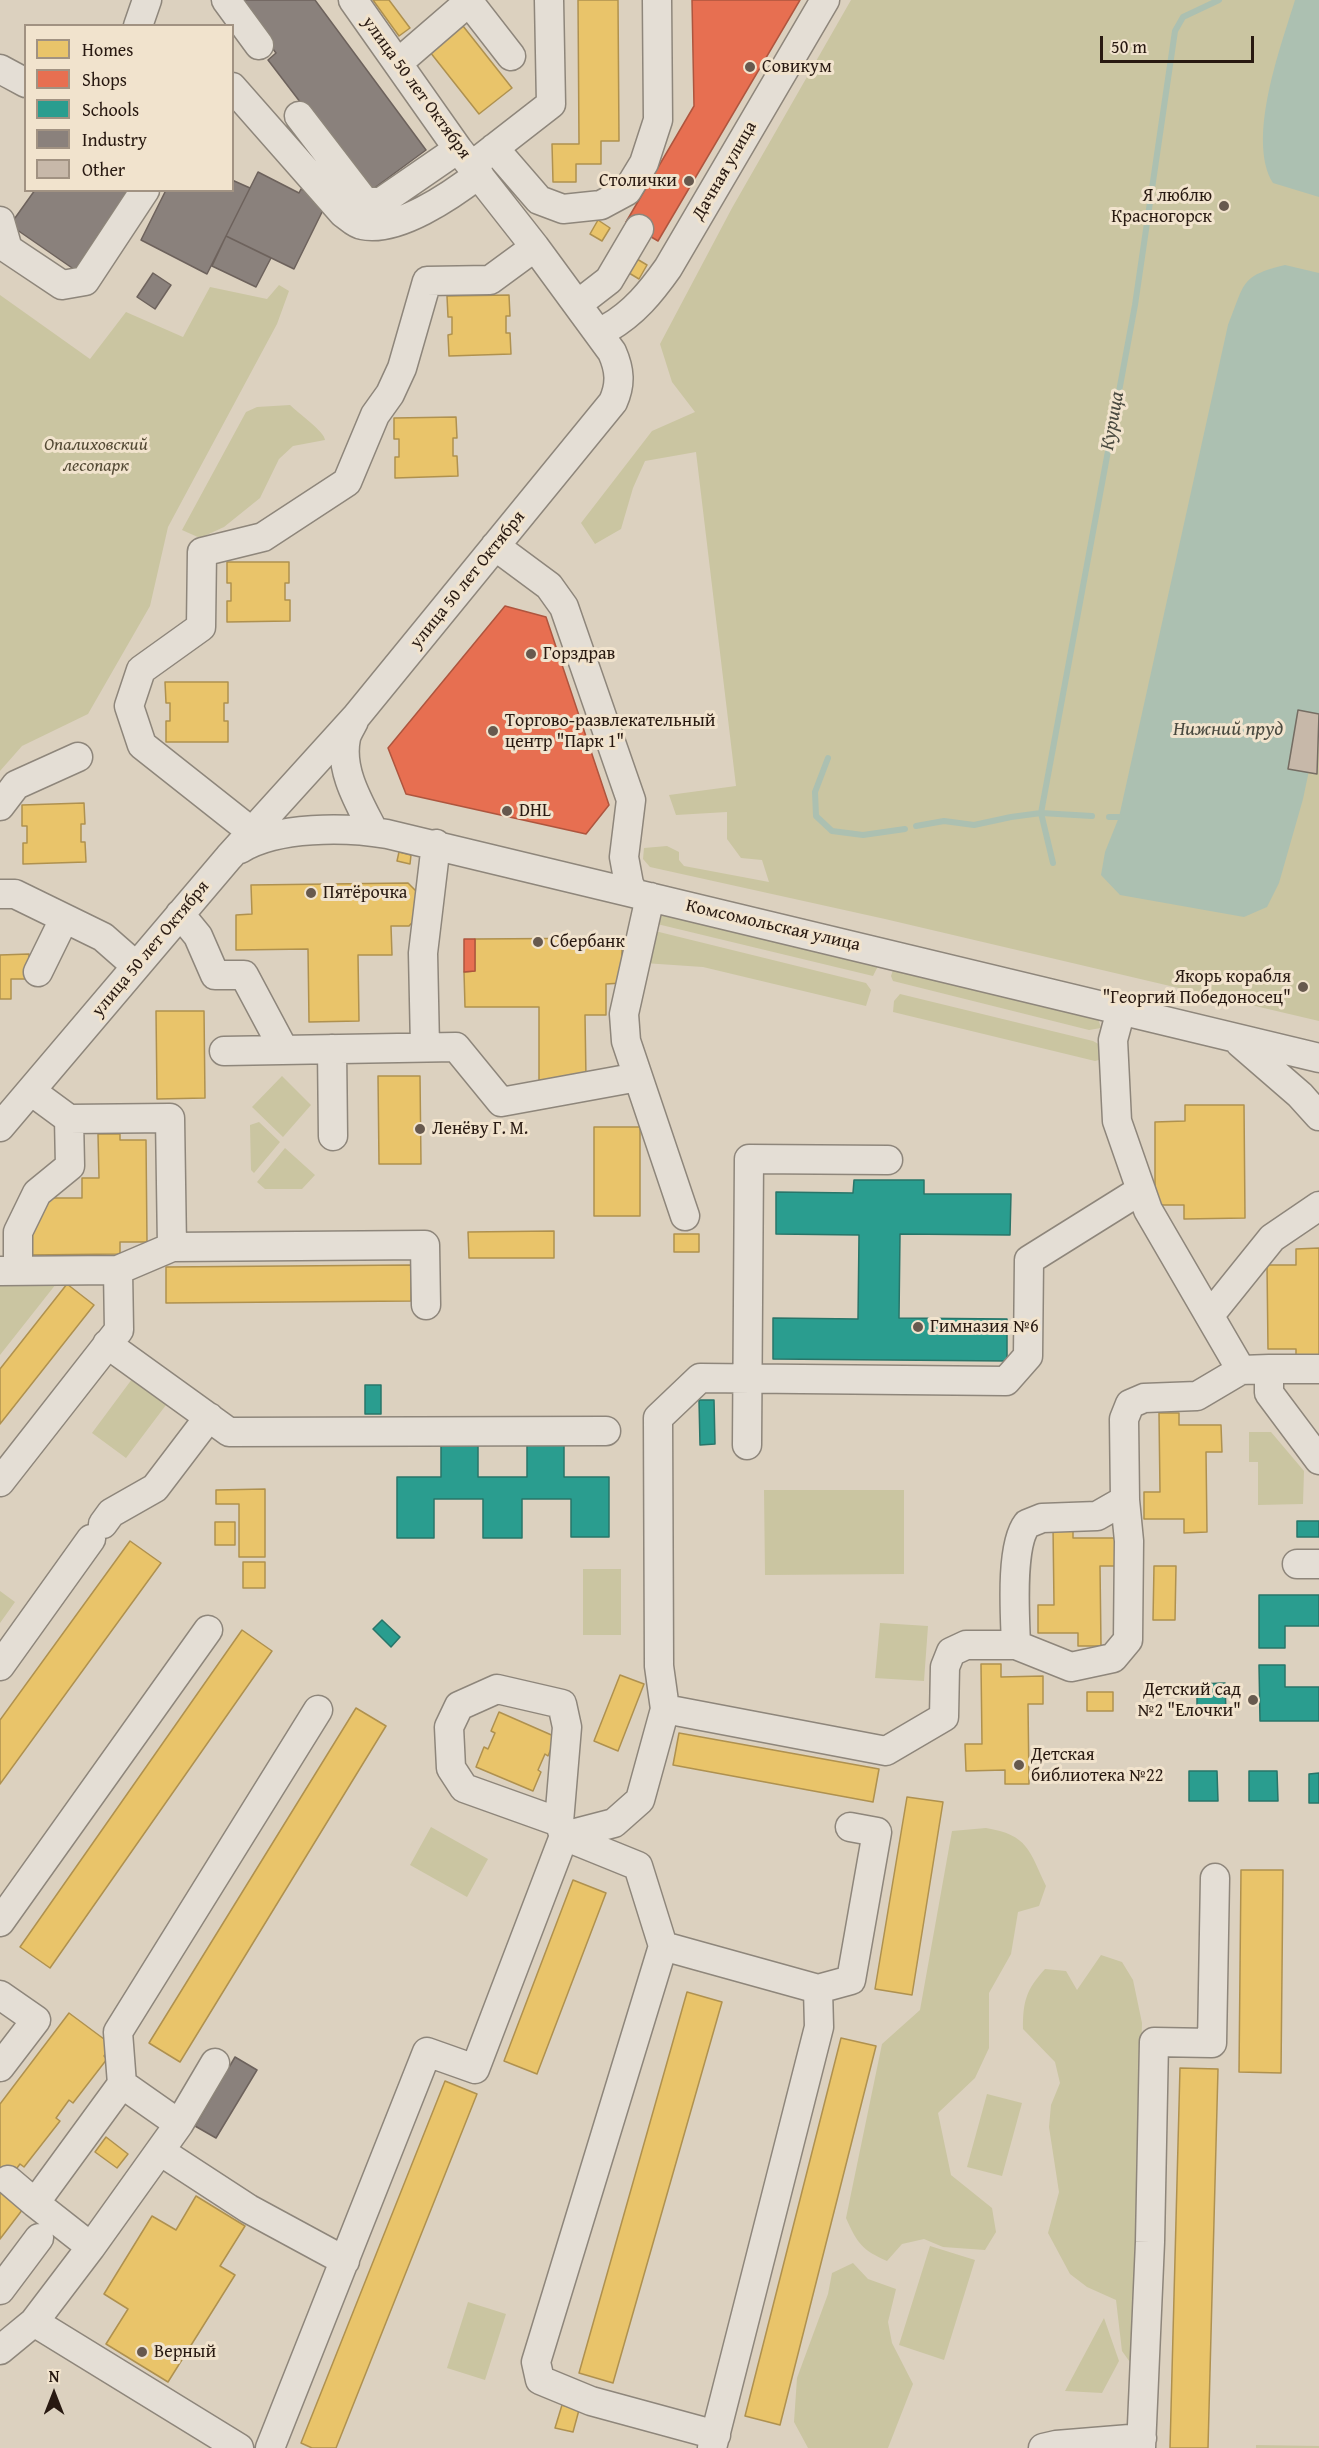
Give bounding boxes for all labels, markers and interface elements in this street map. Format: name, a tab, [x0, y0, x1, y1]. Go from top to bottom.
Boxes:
street label: улица 50 лет Октября	[357, 12, 475, 164]
legend	[24, 24, 234, 192]
scale bar	[1103, 24, 1258, 62]
text: 50 m	[1111, 33, 1147, 60]
text: Homes	[82, 36, 133, 63]
place label: Совикум	[762, 56, 832, 78]
marker: Совикум	[743, 60, 757, 74]
text: Shops	[82, 66, 127, 93]
text: Schools	[82, 96, 139, 123]
street label: Дачная улица	[688, 118, 762, 224]
text: Industry	[82, 126, 147, 153]
text: Other	[82, 156, 125, 183]
place label: Столички	[599, 170, 677, 192]
marker: Столички	[682, 174, 696, 188]
place label: Я люблю Красногорск	[1111, 185, 1212, 228]
marker: Я люблю Красногорск	[1217, 199, 1231, 213]
water label: Курица	[1096, 390, 1130, 452]
park label: Опалиховский лесопарк	[44, 434, 148, 476]
street label: улица 50 лет Октября	[406, 507, 530, 653]
place label: Горздрав	[543, 643, 615, 665]
marker: Горздрав	[524, 647, 538, 661]
place label: Торгово-развлекательный центр "Парк 1"	[505, 710, 715, 752]
water label: Нижний пруд	[1173, 718, 1283, 742]
marker: Торгово-развлекательный центр "Парк 1"	[486, 724, 500, 738]
place label: DHL	[519, 800, 551, 822]
marker: DHL	[500, 804, 514, 818]
street label: улица 50 лет Октября	[88, 877, 214, 1021]
place label: Пятёрочка	[323, 882, 407, 904]
marker: Пятёрочка	[304, 886, 318, 900]
street label: Комсомольская улица	[684, 895, 862, 957]
place label: Сбербанк	[550, 931, 625, 953]
marker: Сбербанк	[531, 935, 545, 949]
place label: Якорь корабля "Георгий Победоносец"	[1102, 966, 1291, 1008]
marker: Якорь корабля "Георгий Победоносец"	[1296, 980, 1310, 994]
place label: Ленёву Г. М.	[432, 1118, 528, 1140]
marker: Ленёву Г. М.	[413, 1122, 427, 1136]
place label: Гимназия №6	[930, 1316, 1039, 1338]
marker: Гимназия №6	[911, 1320, 925, 1334]
place label: Детский сад №2 "Елочки"	[1138, 1679, 1241, 1722]
marker: Детский сад №2 "Елочки"	[1246, 1693, 1260, 1707]
place label: Детская библиотека №22	[1031, 1744, 1163, 1786]
marker: Детская библиотека №22	[1012, 1758, 1026, 1772]
place label: Верный	[154, 2341, 216, 2363]
marker: Верный	[135, 2345, 149, 2359]
north arrow	[24, 2364, 84, 2424]
text: N	[49, 2364, 59, 2388]

